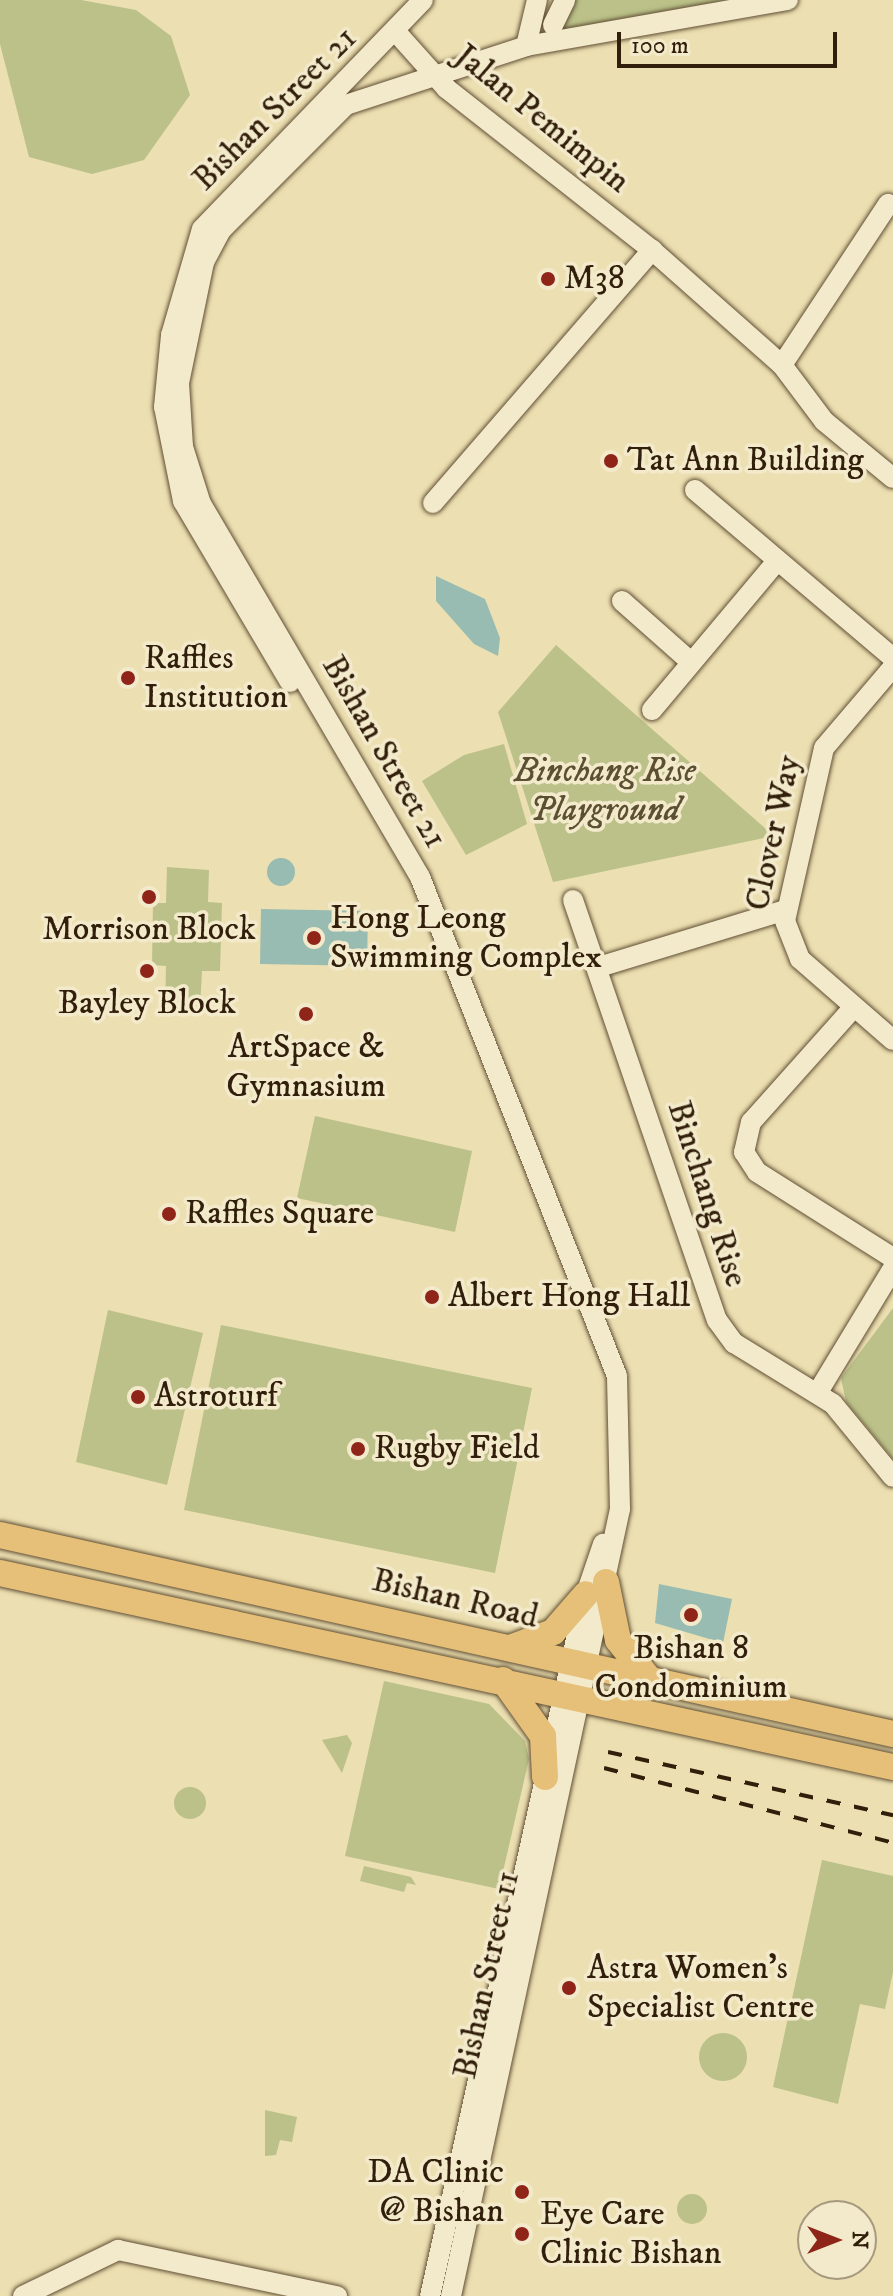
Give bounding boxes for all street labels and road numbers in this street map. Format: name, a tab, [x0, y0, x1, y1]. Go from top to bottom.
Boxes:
street label: Bishan Street 21	[184, 18, 366, 200]
street label: Jalan Pemimpin	[446, 36, 638, 202]
street label: Bishan Street 21	[312, 648, 456, 856]
street label: Clover Way	[738, 752, 810, 914]
street label: Binchang Rise	[658, 1096, 756, 1292]
street label: Bishan Road	[368, 1560, 542, 1638]
street label: Bishan Street 11	[445, 1867, 529, 2083]

